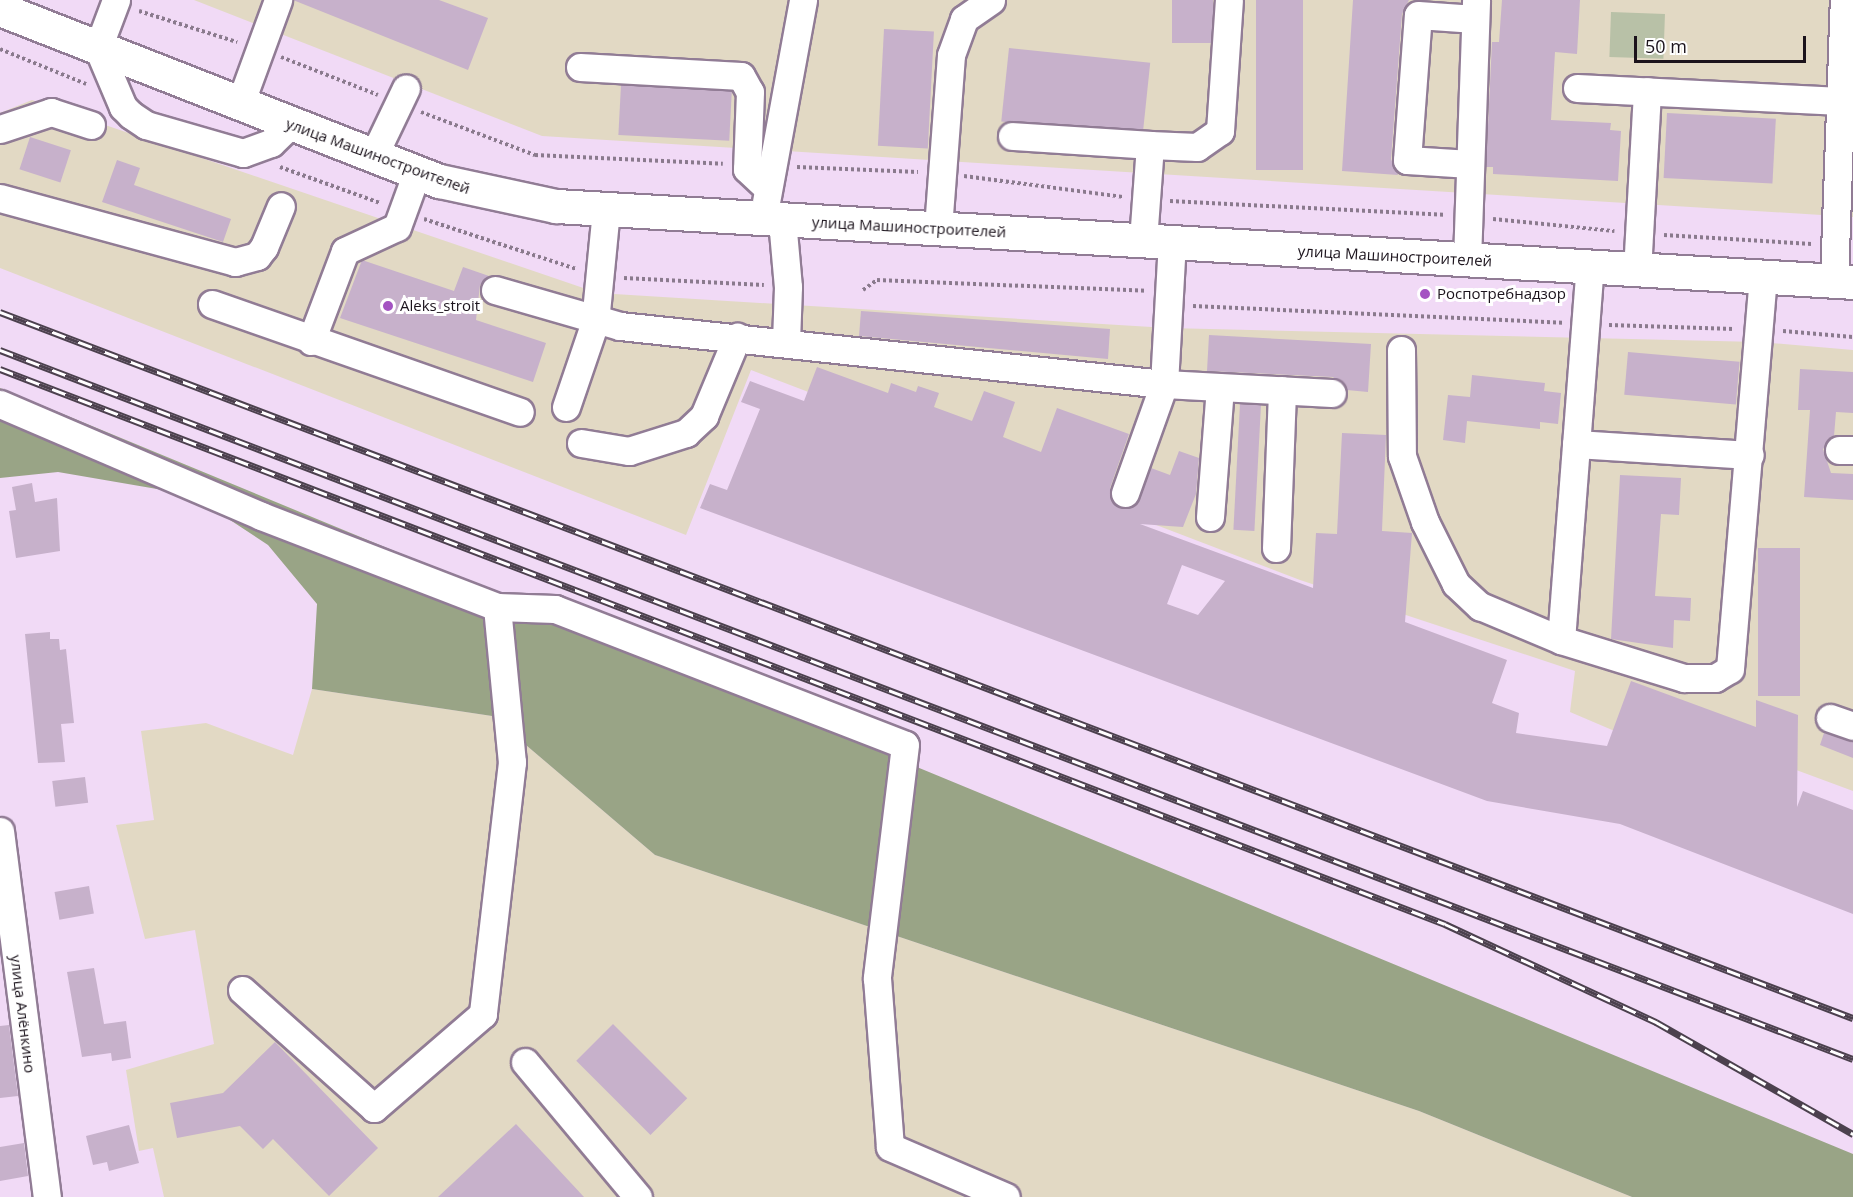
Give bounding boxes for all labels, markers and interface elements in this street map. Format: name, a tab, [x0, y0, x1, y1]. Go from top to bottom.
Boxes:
scale bar	[1637, 24, 1810, 62]
text: 50 m	[1645, 34, 1687, 58]
street label: улица Машиностроителей	[284, 114, 472, 198]
street label: улица Машиностроителей	[811, 213, 1007, 241]
street label: улица Машиностроителей	[1297, 242, 1493, 270]
place label: Роспотребнадзор	[1437, 285, 1566, 303]
marker: Роспотребнадзор	[1418, 287, 1432, 301]
place label: Aleks_stroit	[400, 297, 480, 315]
marker: Aleks_stroit	[381, 299, 395, 313]
street label: улица Алёнкино	[7, 954, 39, 1074]

